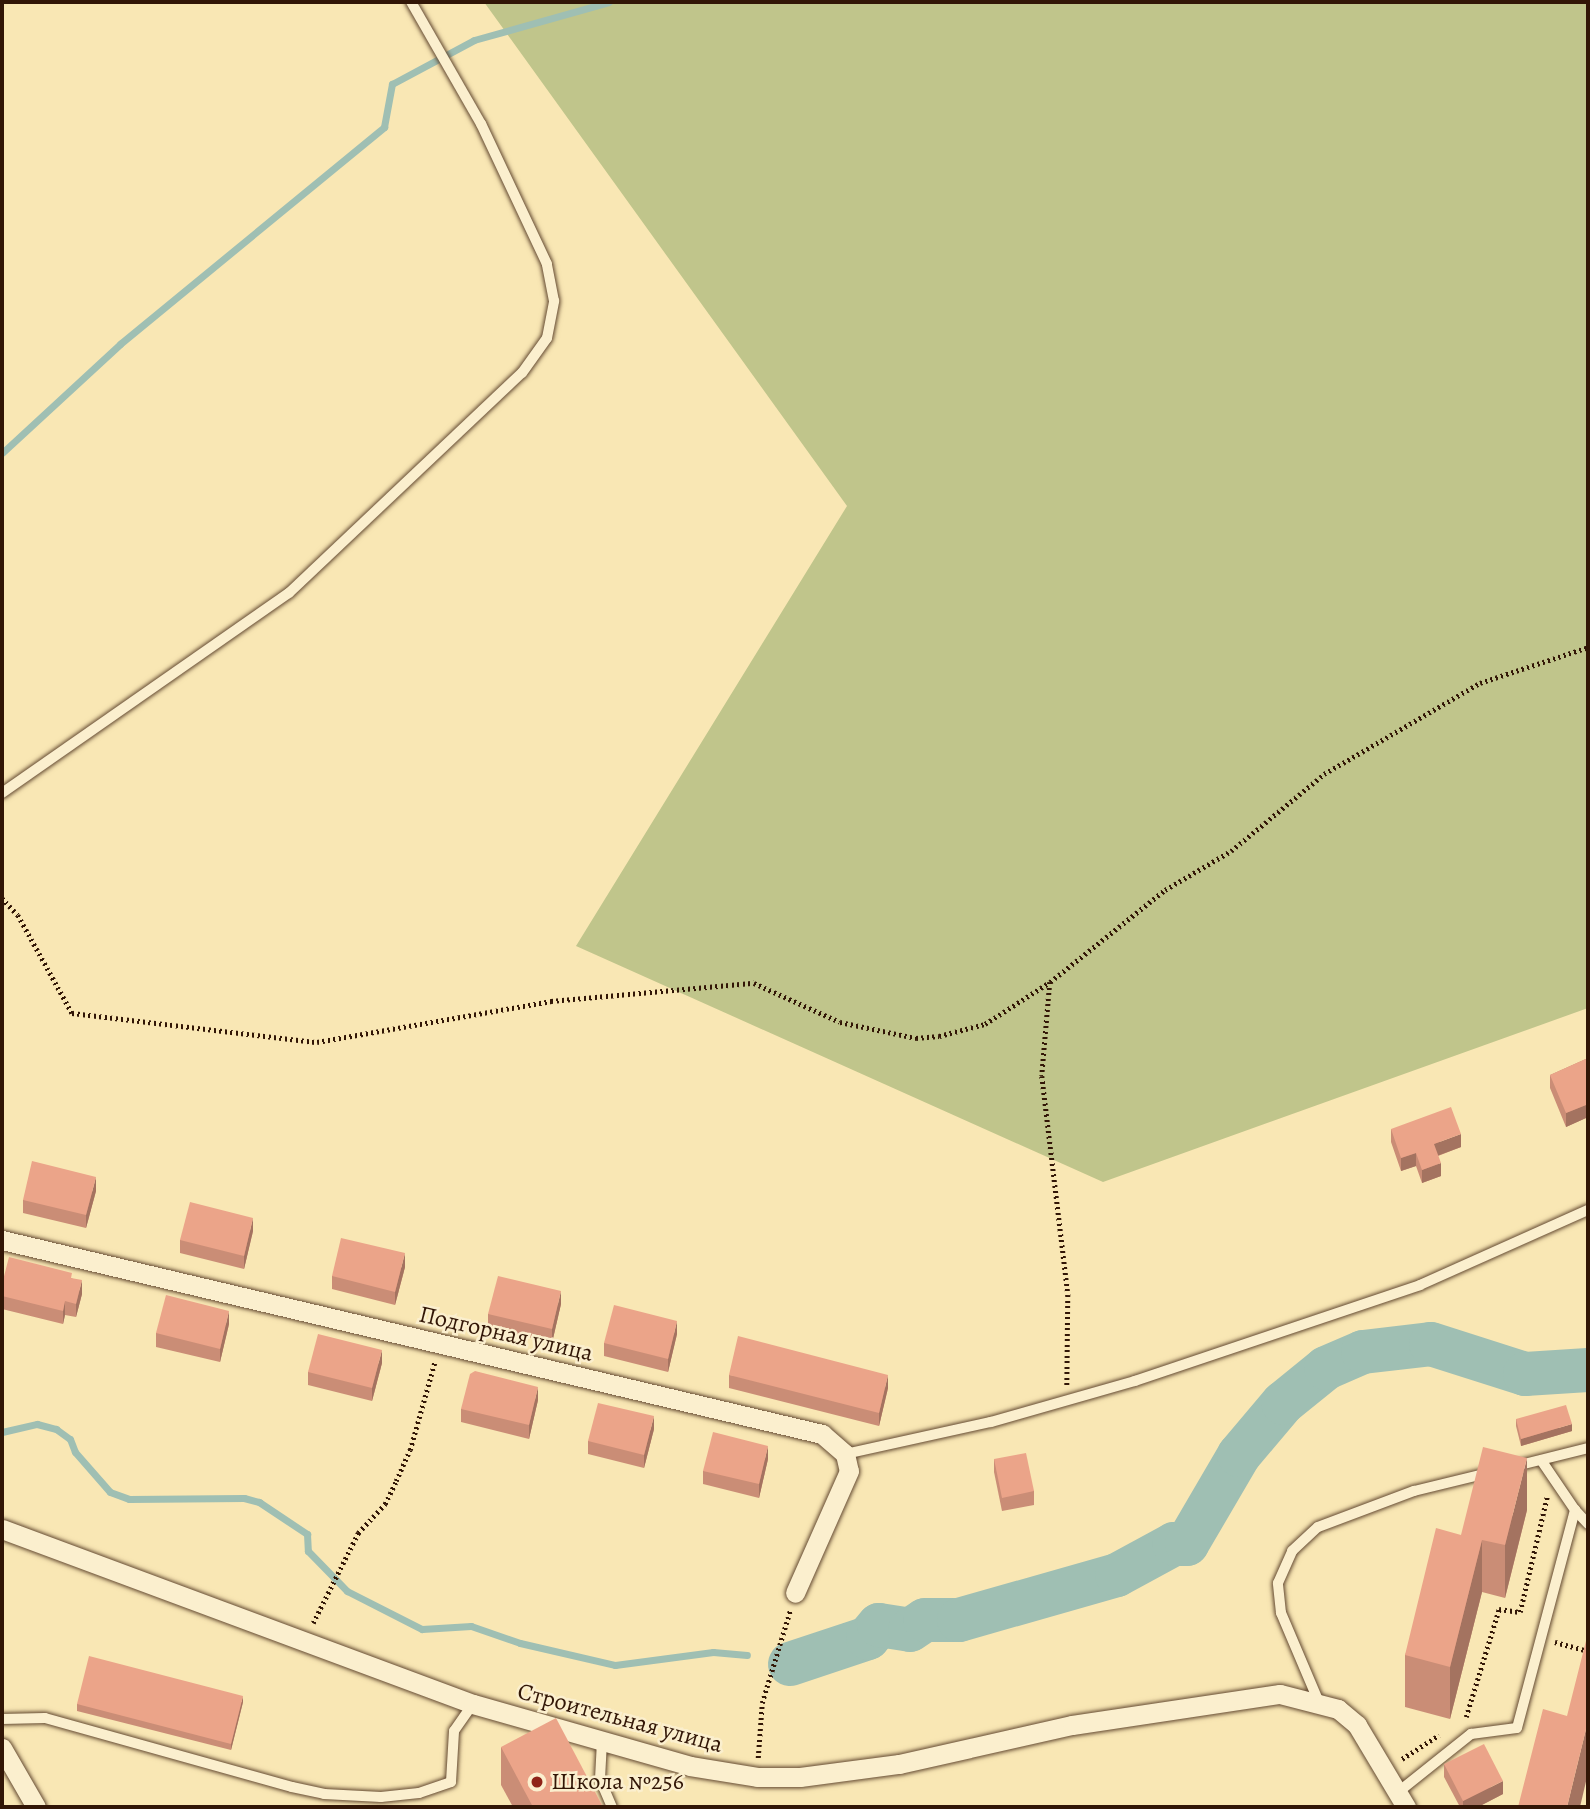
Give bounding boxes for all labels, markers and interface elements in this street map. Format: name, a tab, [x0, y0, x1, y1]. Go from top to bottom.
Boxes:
street label: Подгорная улица	[416, 1300, 596, 1368]
street label: Строительная улица	[514, 1677, 726, 1759]
place label: Школа №256	[551, 1768, 684, 1796]
marker: Школа №256	[529, 1774, 545, 1790]

